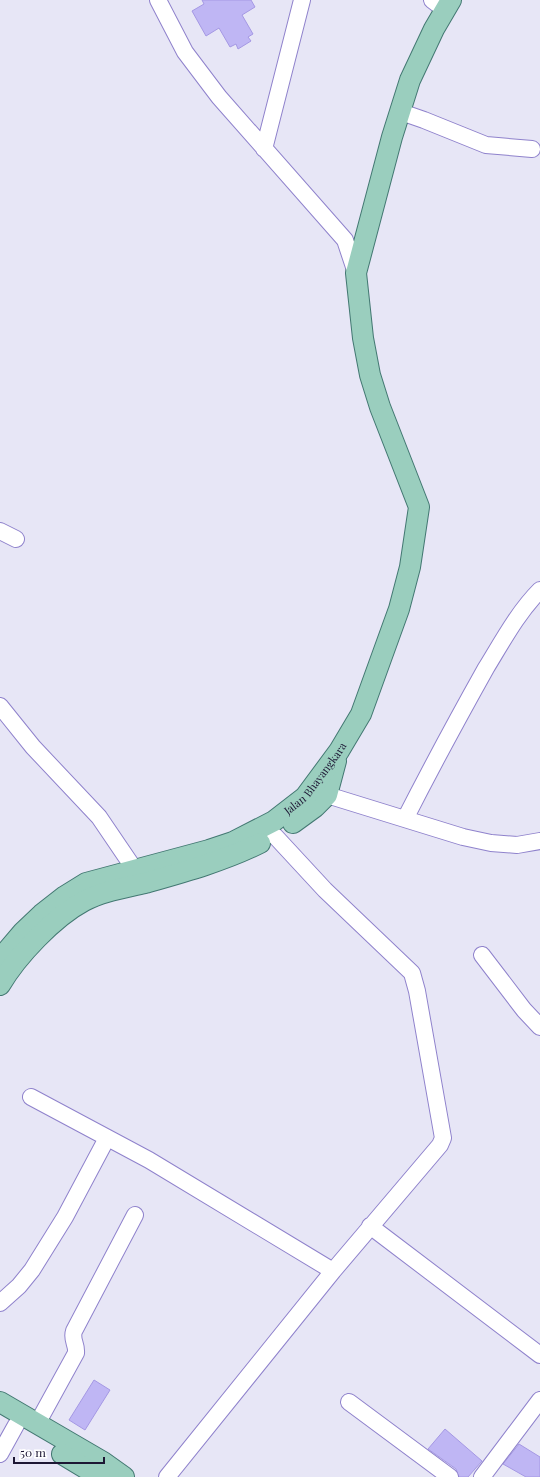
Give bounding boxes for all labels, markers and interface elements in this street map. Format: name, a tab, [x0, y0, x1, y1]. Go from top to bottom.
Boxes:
street label: Jalan Bhayangkara	[280, 739, 350, 818]
scale bar	[14, 1439, 104, 1465]
text: 50 m	[20, 1444, 46, 1460]

